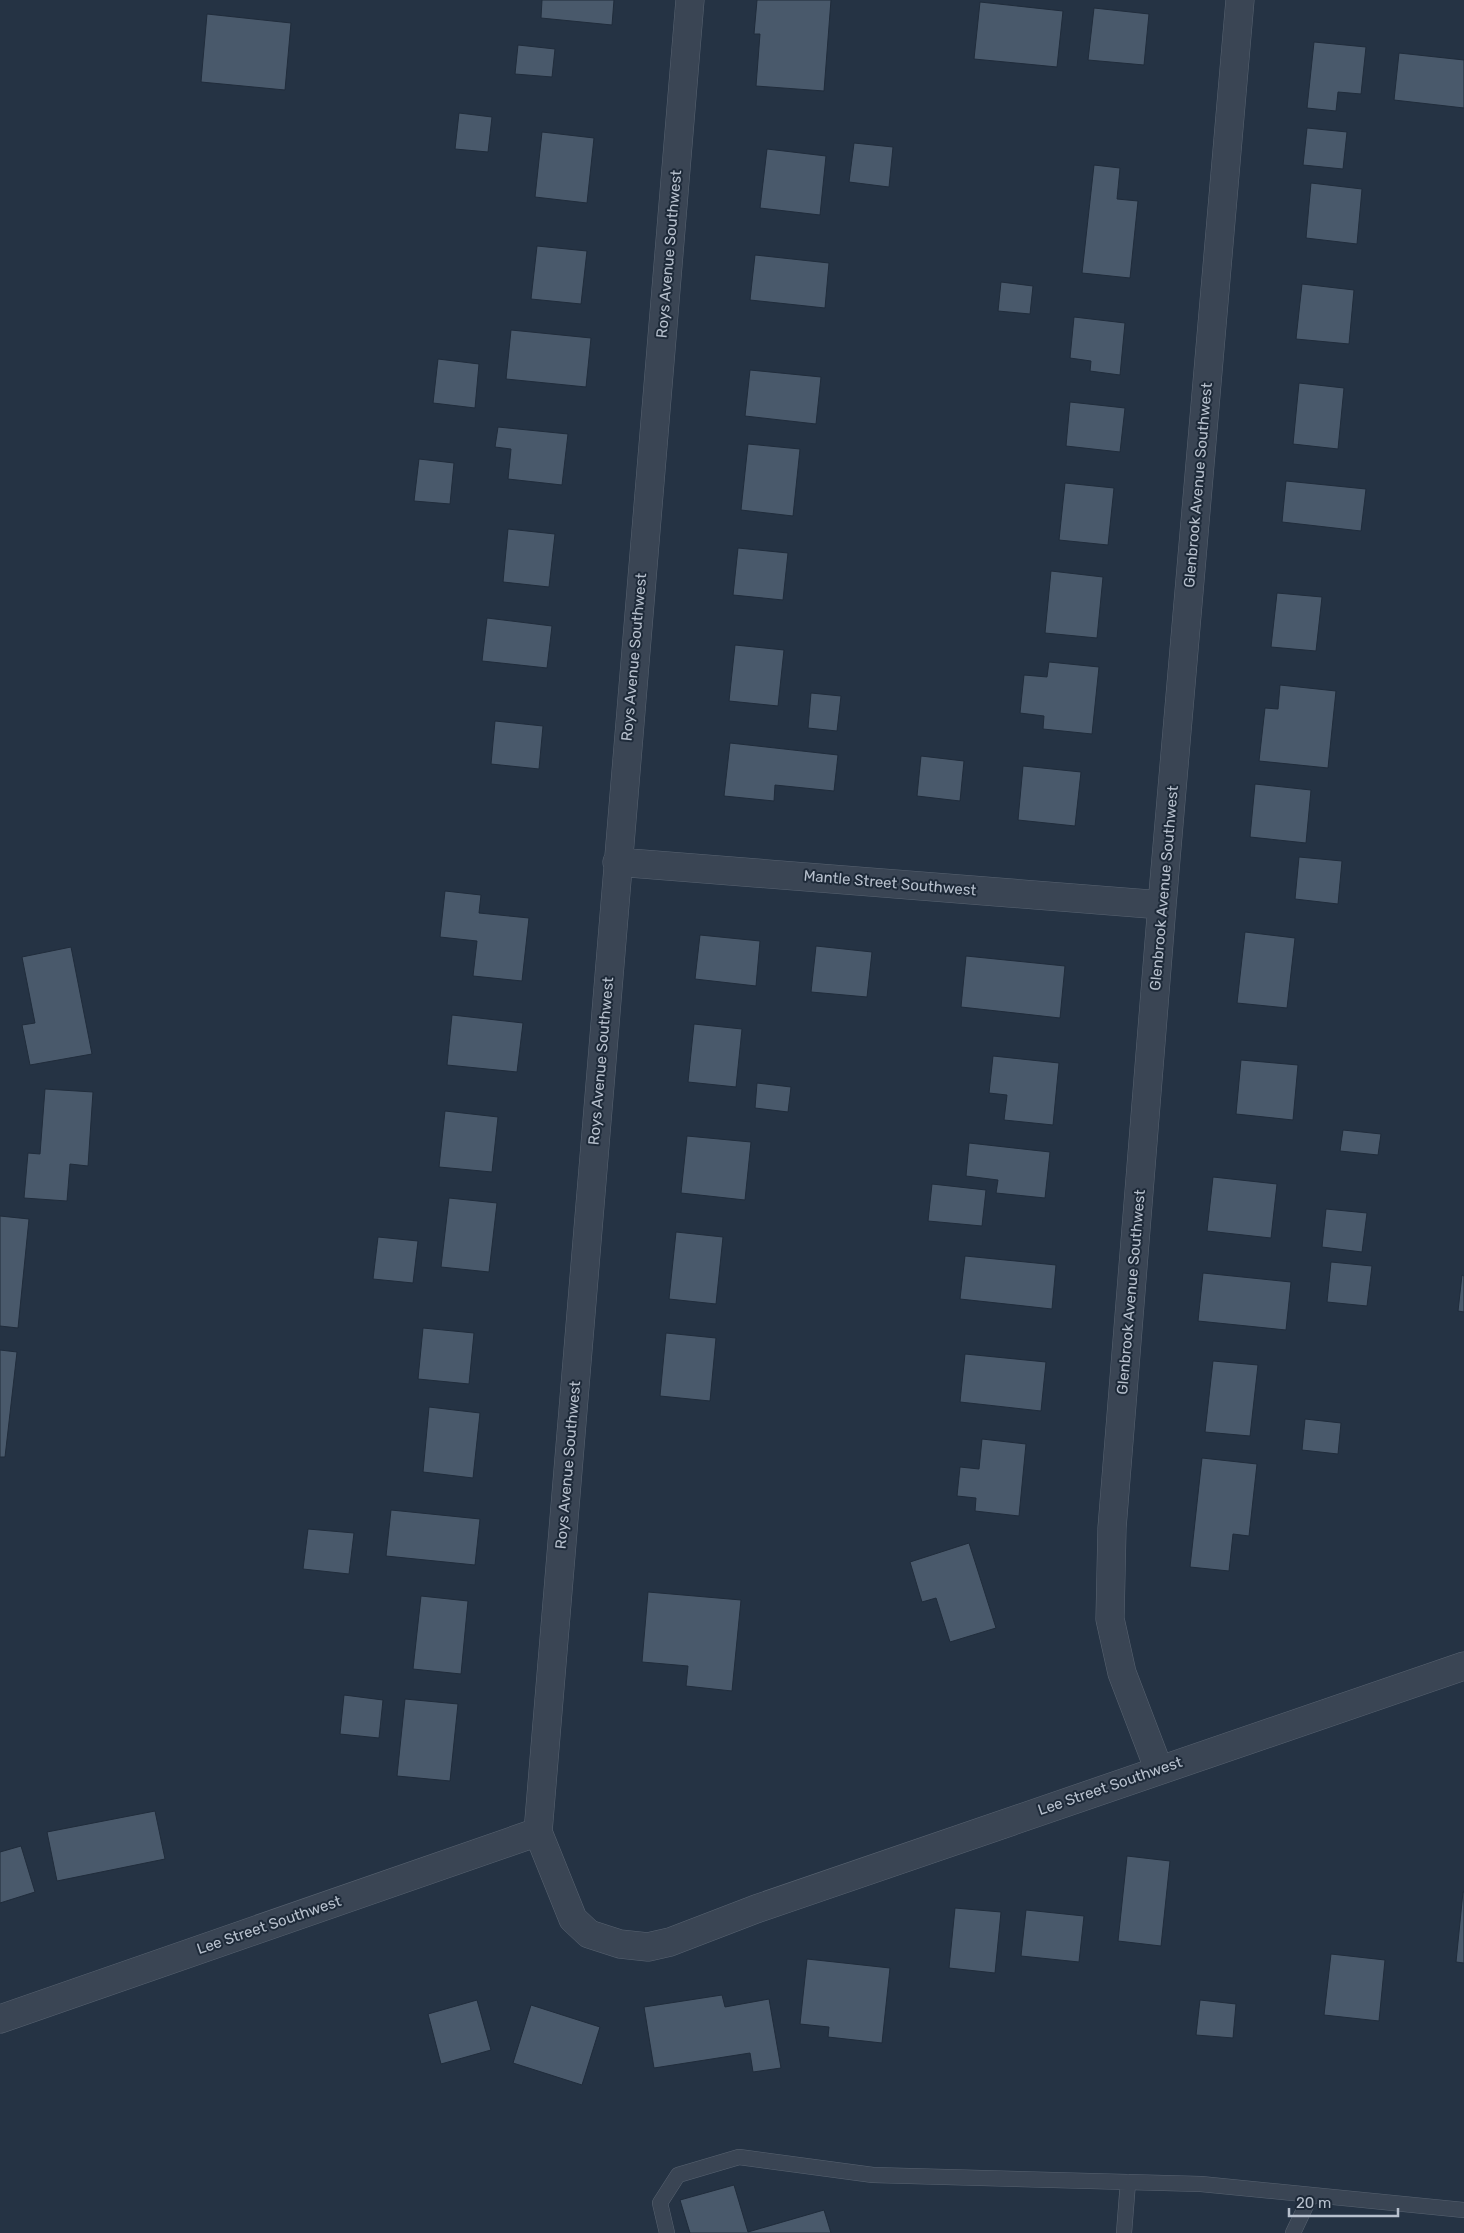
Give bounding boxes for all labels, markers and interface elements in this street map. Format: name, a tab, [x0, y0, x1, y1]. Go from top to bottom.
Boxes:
street label: Roys Avenue Southwest	[653, 169, 685, 339]
street label: Glenbrook Avenue Southwest	[1180, 382, 1216, 588]
street label: Roys Avenue Southwest	[618, 572, 650, 742]
street label: Glenbrook Avenue Southwest	[1146, 785, 1182, 991]
street label: Mantle Street Southwest	[803, 866, 977, 900]
street label: Roys Avenue Southwest	[585, 976, 617, 1146]
street label: Glenbrook Avenue Southwest	[1113, 1189, 1149, 1395]
street label: Roys Avenue Southwest	[552, 1380, 584, 1550]
street label: Lee Street Southwest	[1035, 1753, 1185, 1819]
street label: Lee Street Southwest	[194, 1892, 344, 1958]
scale bar	[1289, 2186, 1398, 2218]
text: 20 m	[1296, 2194, 1331, 2212]

